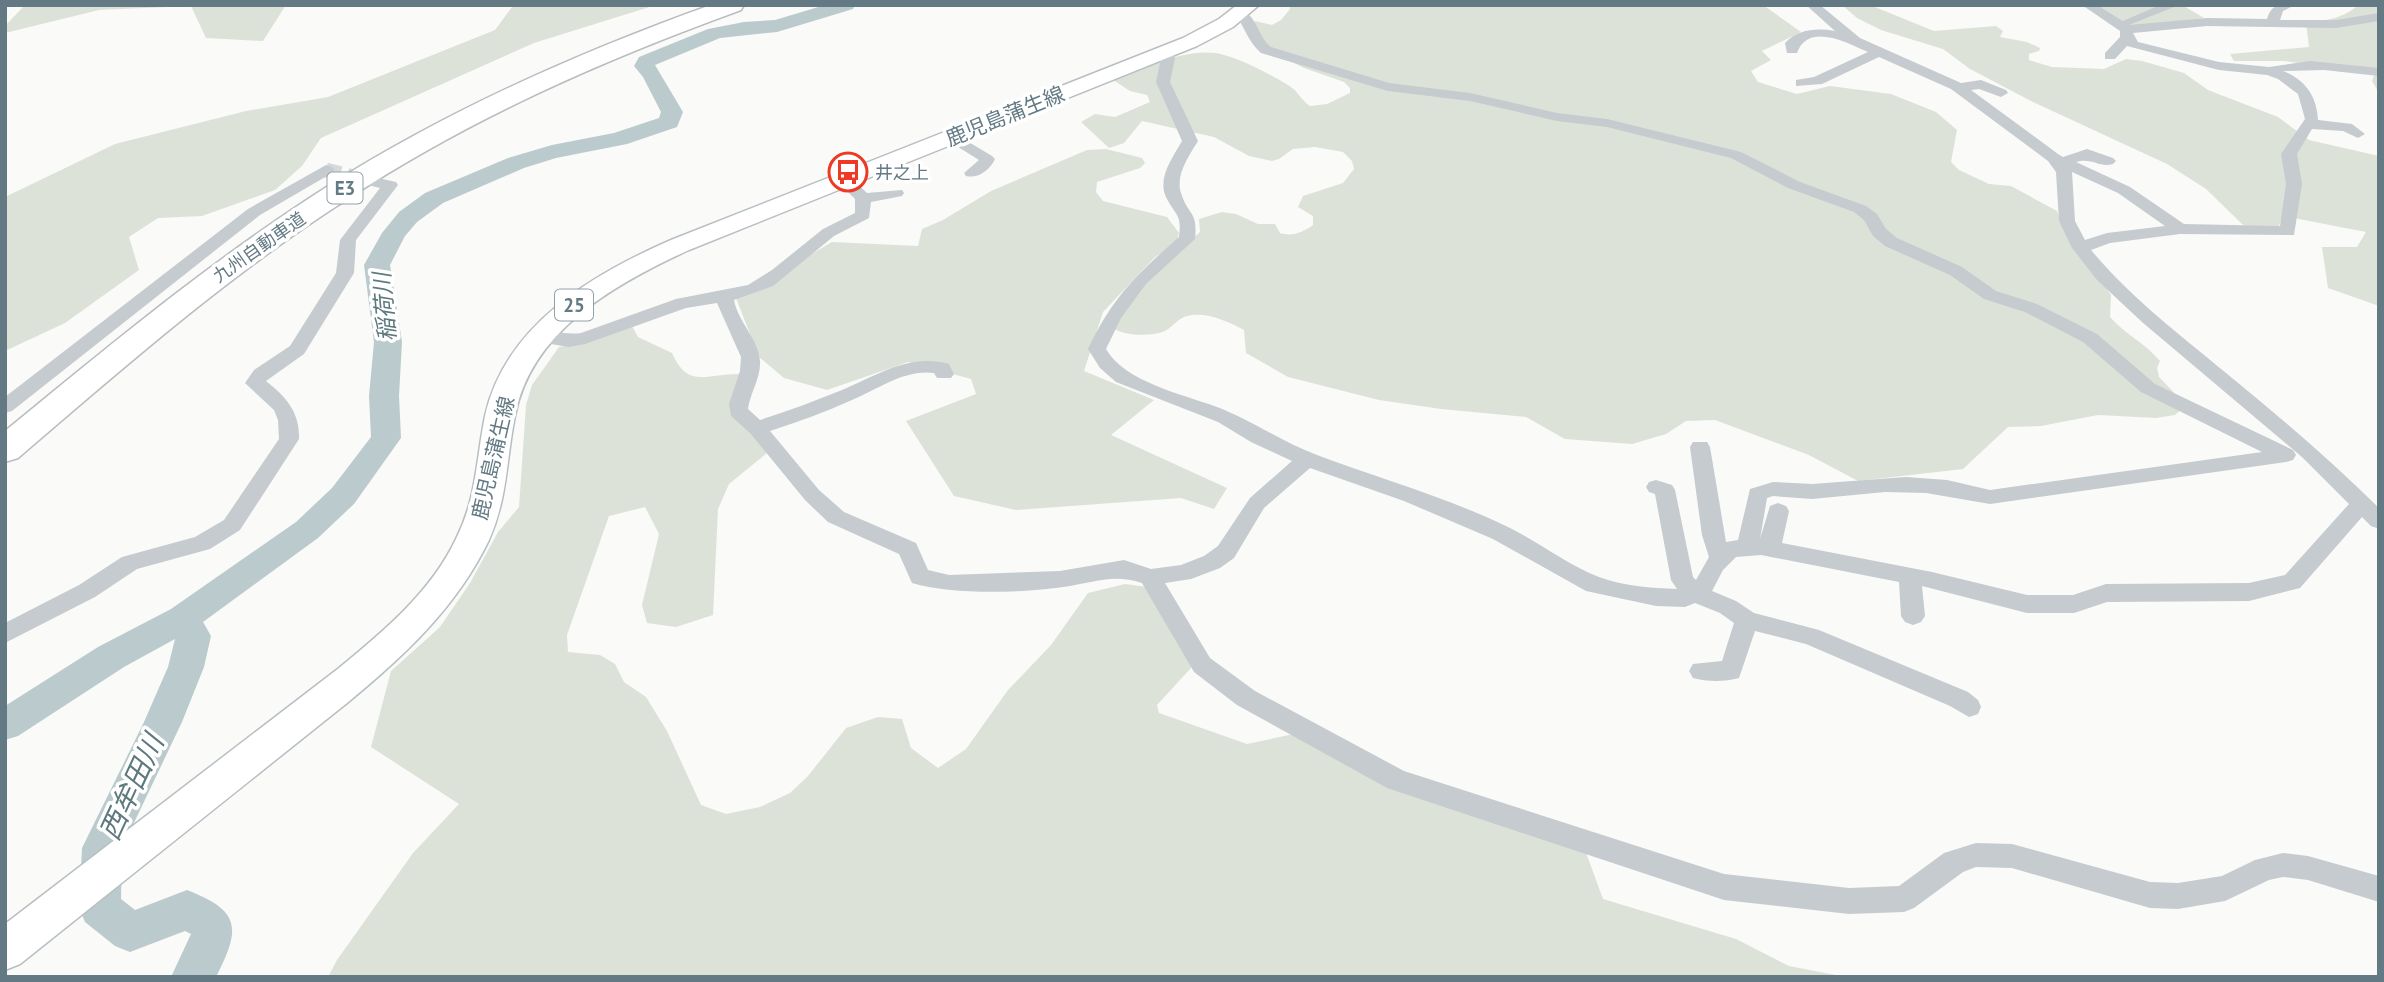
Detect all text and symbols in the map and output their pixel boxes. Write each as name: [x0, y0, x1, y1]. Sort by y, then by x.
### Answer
street label: 鹿児島蒲生線: [942, 80, 1068, 152]
bus stop icon: 井之上: [827, 151, 869, 193]
place label: 井之上: [875, 161, 929, 184]
road number: E3: [328, 172, 362, 204]
street label: 九州自動車道: [208, 207, 310, 287]
water label: 稲荷川: [366, 268, 401, 343]
road number: 25: [555, 290, 593, 320]
street label: 鹿児島蒲生線: [466, 394, 520, 522]
water label: 西牟田川: [91, 726, 173, 846]

